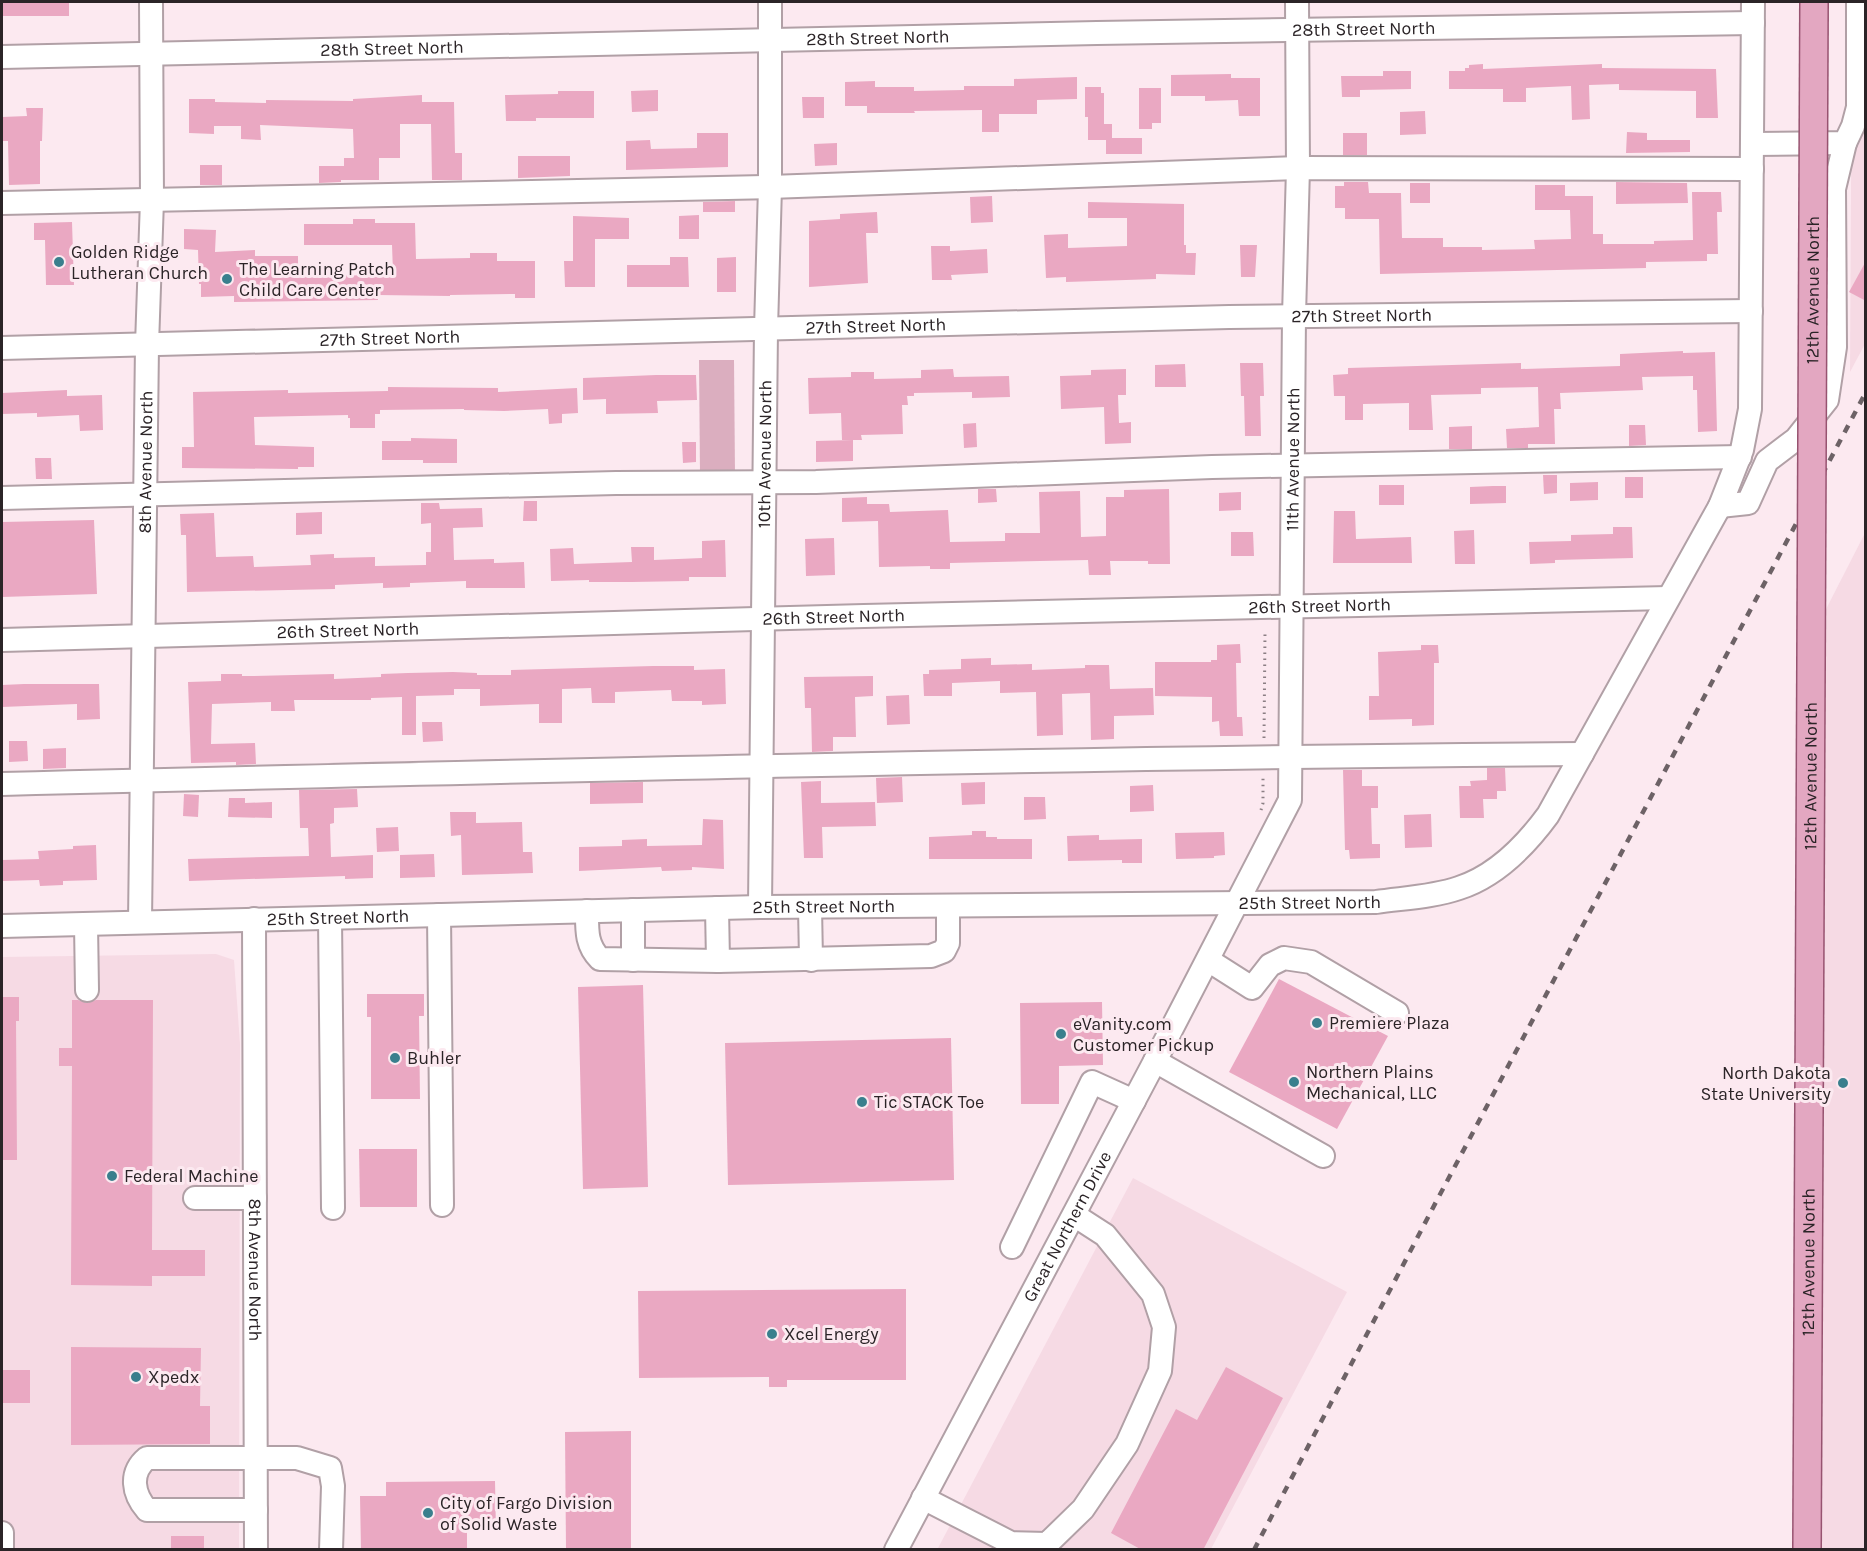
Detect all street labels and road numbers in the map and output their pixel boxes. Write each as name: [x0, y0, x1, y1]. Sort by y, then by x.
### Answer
street label: 28th Street North: [1292, 17, 1436, 41]
street label: 28th Street North: [806, 25, 950, 50]
street label: 28th Street North: [320, 36, 464, 61]
street label: 12th Avenue North: [1801, 216, 1824, 364]
street label: 27th Street North: [1291, 304, 1432, 327]
street label: 27th Street North: [805, 313, 946, 339]
street label: 27th Street North: [319, 325, 461, 351]
street label: 10th Avenue North: [753, 380, 776, 528]
street label: 11th Avenue North: [1281, 387, 1304, 531]
street label: 8th Avenue North: [134, 390, 157, 534]
street label: 26th Street North: [1248, 593, 1391, 618]
street label: 26th Street North: [762, 604, 905, 630]
street label: 26th Street North: [276, 617, 420, 643]
street label: 12th Avenue North: [1799, 702, 1822, 850]
street label: 25th Street North: [1238, 891, 1381, 914]
street label: 25th Street North: [752, 895, 895, 918]
street label: 25th Street North: [266, 905, 409, 930]
street label: Great Northern Drive: [1018, 1147, 1116, 1306]
street label: 12th Avenue North: [1797, 1188, 1820, 1336]
street label: 8th Avenue North: [244, 1199, 266, 1341]

